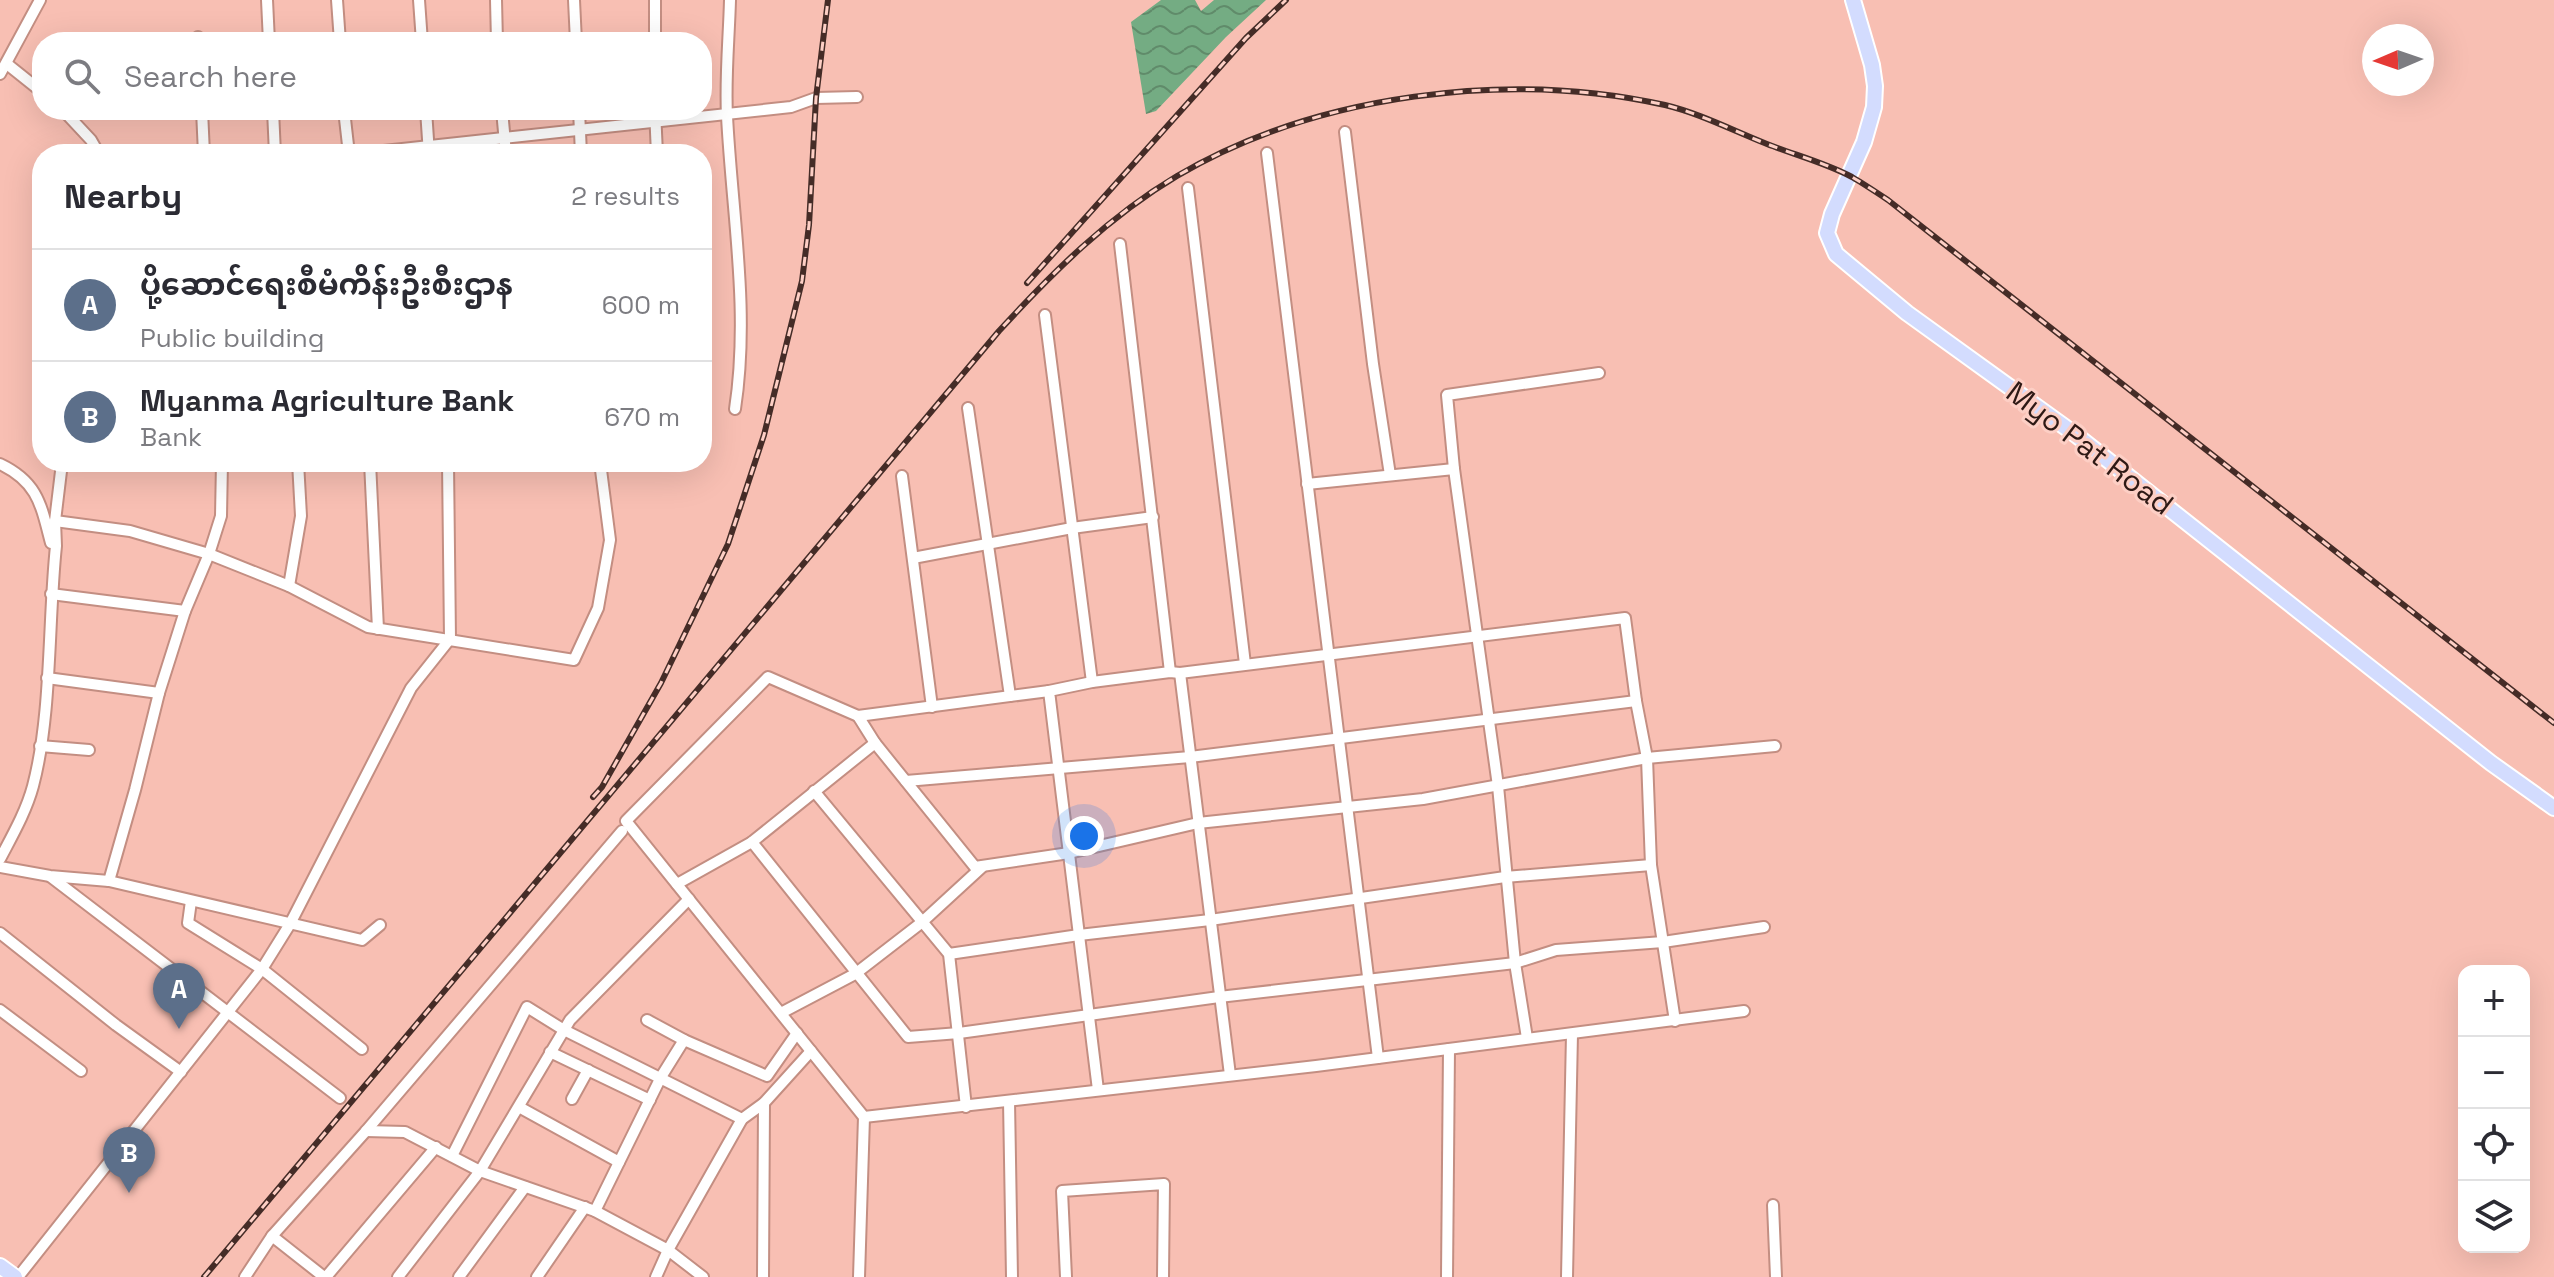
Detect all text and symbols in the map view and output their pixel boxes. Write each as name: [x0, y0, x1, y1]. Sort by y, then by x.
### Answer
north arrow: [2362, 24, 2434, 96]
search box: [32, 32, 712, 120]
icon: search: [60, 54, 104, 98]
text: Search here: [124, 57, 297, 96]
text: Nearby: [64, 175, 182, 218]
text: 2 results: [571, 179, 680, 213]
text: ပို့ဆောင်ရေးစီမံကိန်းဦးစီးဌာန: [140, 265, 513, 304]
text: A: [82, 288, 98, 322]
text: 600 m: [602, 288, 680, 322]
text: Public building: [140, 321, 324, 355]
street label: Myo Pat Road: [1999, 372, 2181, 524]
text: Myanma Agriculture Bank: [140, 381, 514, 420]
text: B: [81, 400, 99, 434]
text: 670 m: [604, 400, 680, 434]
text: Bank: [140, 420, 202, 454]
your location: [1064, 816, 1104, 856]
pin: A: [153, 963, 205, 1029]
map controls: [2458, 965, 2530, 1253]
button: +: [2458, 965, 2530, 1037]
button: −: [2458, 1037, 2530, 1109]
button: locate: [2458, 1109, 2530, 1181]
pin: B: [103, 1127, 155, 1193]
button: layers: [2458, 1181, 2530, 1253]

